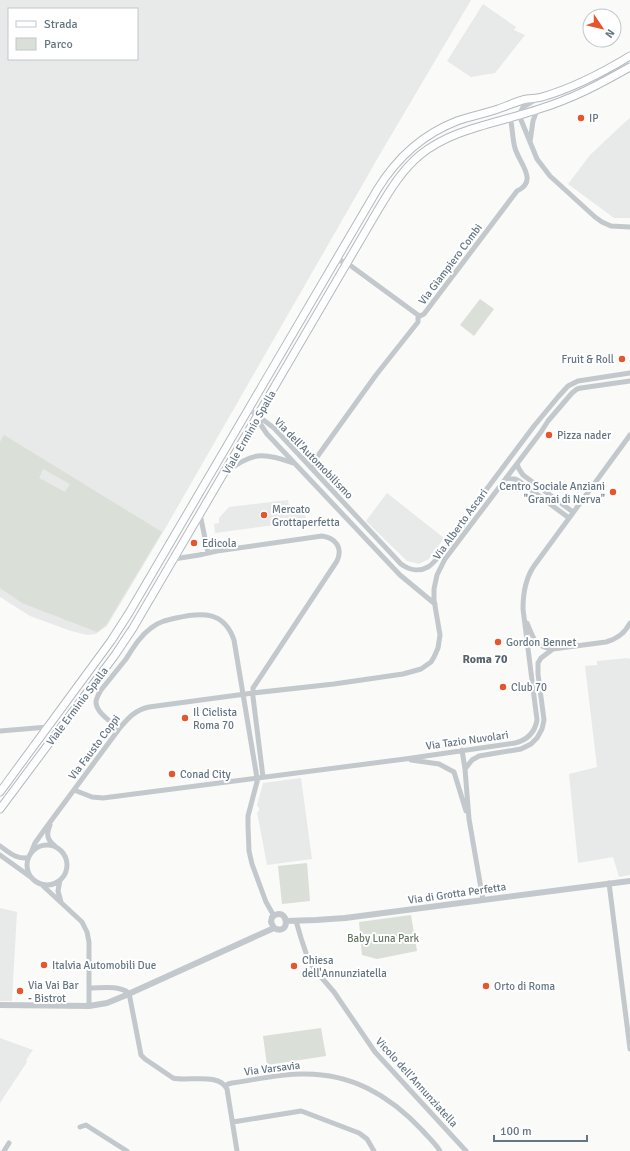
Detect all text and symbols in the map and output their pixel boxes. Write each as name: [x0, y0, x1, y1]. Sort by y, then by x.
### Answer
legend: [8, 8, 138, 60]
north arrow: [582, 8, 622, 48]
text: Strada: [44, 17, 78, 32]
text: N: [602, 27, 617, 40]
text: Parco: [44, 37, 73, 52]
place label: IP: [589, 112, 598, 125]
marker: IP: [576, 113, 586, 123]
street label: Via Giampiero Combi: [416, 221, 485, 307]
place label: Fruit & Roll: [562, 353, 614, 366]
marker: Fruit & Roll: [617, 354, 627, 364]
street label: Viale Erminio Spalla: [220, 388, 279, 476]
street label: Via dell'Automobilismo: [272, 415, 356, 502]
place label: Pizza nader: [557, 429, 611, 442]
marker: Pizza nader: [544, 430, 554, 440]
place label: Centro Sociale Anziani "Granai di Nerva": [499, 480, 605, 506]
street label: Via Alberto Ascari: [430, 486, 490, 562]
marker: Centro Sociale Anziani "Granai di Nerva": [608, 487, 618, 497]
place label: Mercato Grottaperfetta: [272, 503, 340, 529]
marker: Mercato Grottaperfetta: [259, 510, 269, 520]
place label: Edicola: [202, 537, 237, 550]
marker: Edicola: [189, 538, 199, 548]
place label: Gordon Bennet: [506, 636, 576, 649]
marker: Gordon Bennet: [493, 637, 503, 647]
district label: Roma 70: [463, 652, 508, 667]
street label: Viale Erminio Spalla: [44, 664, 111, 748]
place label: Club 70: [511, 681, 547, 694]
marker: Club 70: [498, 682, 508, 692]
place label: Il Ciclista Roma 70: [193, 706, 238, 732]
street label: Via Fausto Coppi: [66, 712, 123, 782]
marker: Il Ciclista Roma 70: [180, 713, 190, 723]
street label: Via Tazio Nuvolari: [425, 728, 509, 753]
place label: Conad City: [180, 768, 232, 781]
marker: Conad City: [167, 769, 177, 779]
street label: Via di Grotta Perfetta: [407, 880, 507, 907]
park label: Baby Luna Park: [347, 932, 420, 945]
place label: Chiesa dell'Annunziatella: [302, 954, 387, 980]
place label: Italvia Automobili Due: [52, 959, 156, 972]
marker: Italvia Automobili Due: [39, 960, 49, 970]
marker: Chiesa dell'Annunziatella: [289, 961, 299, 971]
place label: Via Vai Bar - Bistrot: [28, 979, 78, 1005]
place label: Orto di Roma: [494, 980, 556, 993]
marker: Orto di Roma: [481, 981, 491, 991]
marker: Via Vai Bar - Bistrot: [15, 986, 25, 996]
street label: Vicolo dell'Annunziatella: [373, 1035, 461, 1130]
street label: Via Varsavia: [243, 1059, 301, 1078]
scale bar: [494, 1117, 587, 1143]
text: 100 m: [500, 1124, 532, 1139]

